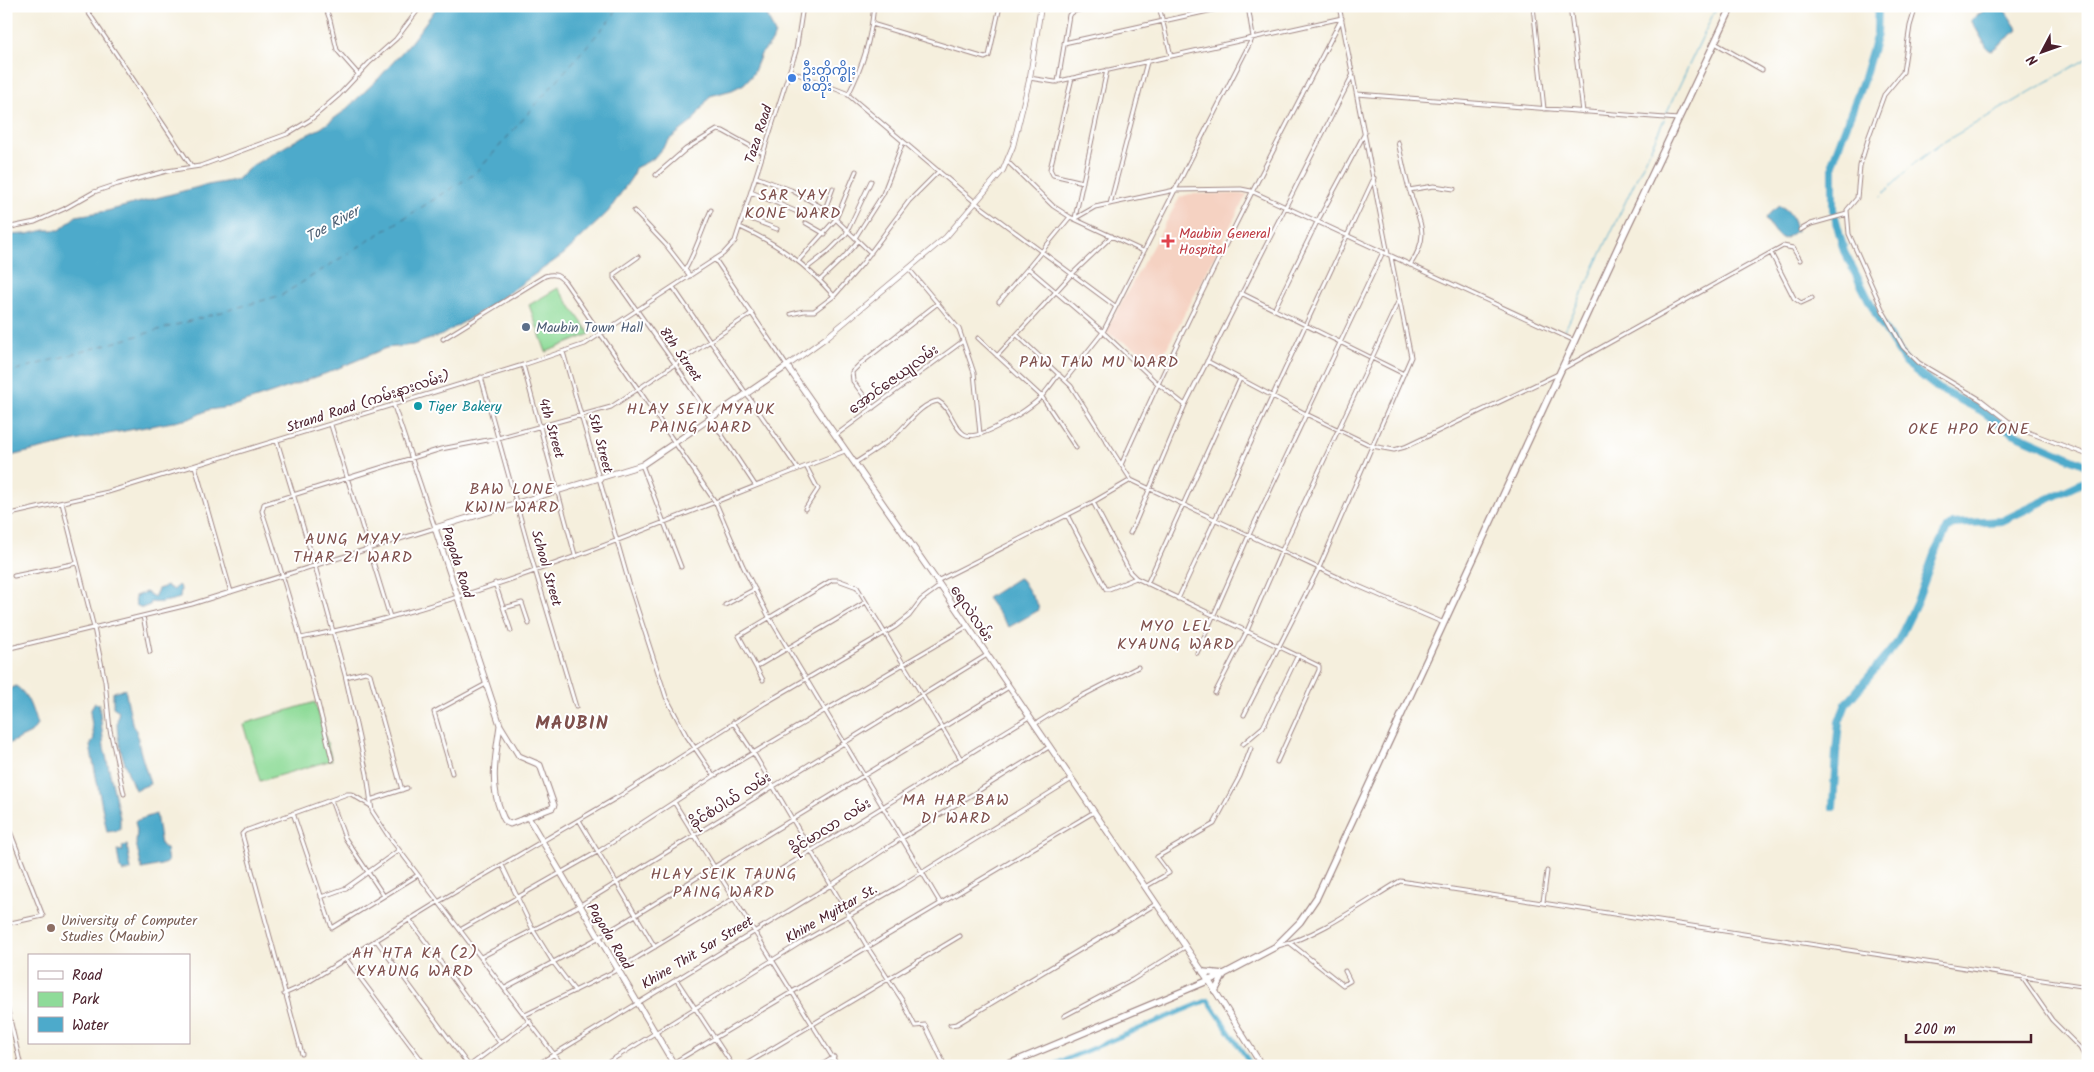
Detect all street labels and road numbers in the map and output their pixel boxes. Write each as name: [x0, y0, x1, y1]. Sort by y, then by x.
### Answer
street label: Taza Road: [739, 101, 779, 166]
street label: 8th Street: [653, 323, 707, 387]
street label: အောင်ဇေယျလမ်း: [844, 340, 943, 420]
street label: Strand Road (ကမ်းနားလမ်း): [284, 365, 453, 439]
street label: 4th Street: [532, 396, 570, 462]
street label: 5th Street: [581, 411, 619, 476]
street label: Pagoda Road: [435, 524, 479, 602]
street label: School Street: [525, 528, 568, 610]
street label: ရေလဲလမ်း: [944, 581, 998, 646]
street label: ခိုင်စံပါယ် လမ်း: [685, 767, 776, 835]
street label: ခိုင်မာလာ လမ်း: [786, 793, 875, 861]
street label: Khine Myittar St.: [781, 879, 882, 949]
street label: Pagoda Road: [581, 899, 638, 975]
street label: Khine Thit Sar Street: [637, 910, 758, 995]

